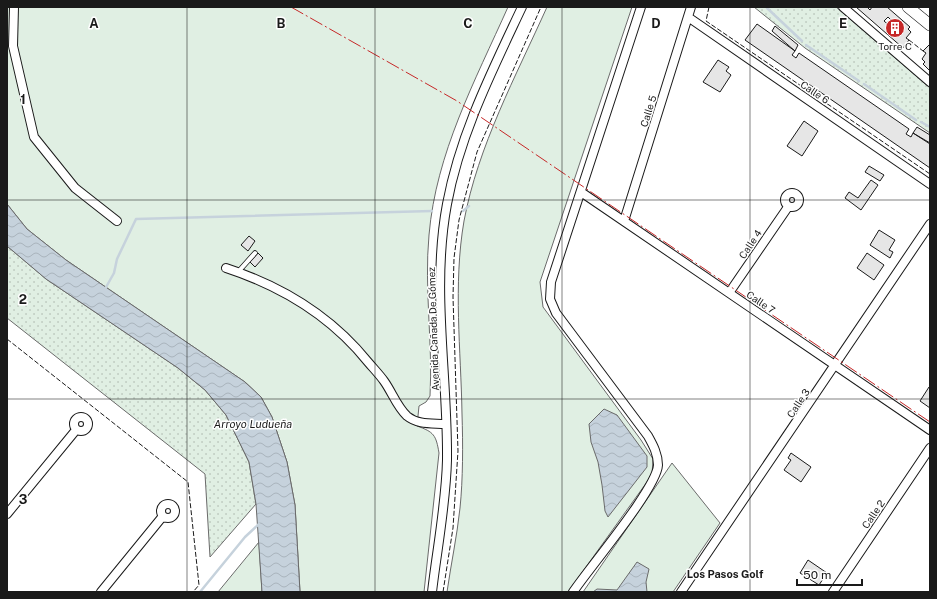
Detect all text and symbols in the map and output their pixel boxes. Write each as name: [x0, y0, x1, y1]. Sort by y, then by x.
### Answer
text: A: [89, 16, 99, 31]
text: B: [277, 16, 286, 31]
text: C: [463, 16, 473, 31]
text: D: [651, 16, 661, 31]
text: E: [839, 16, 847, 31]
building icon: Torre C: [884, 17, 906, 39]
place label: Torre C: [878, 40, 912, 52]
street label: Calle 6: [798, 78, 832, 106]
text: 1: [20, 92, 26, 107]
street label: Calle 5: [638, 94, 658, 128]
street label: Calle 4: [736, 227, 764, 261]
street label: Avenida Cañada De Gómez: [425, 267, 441, 391]
street label: Calle 7: [744, 288, 778, 316]
text: 2: [19, 292, 27, 307]
street label: Calle 3: [784, 386, 812, 420]
water label: Arroyo Ludueña: [214, 418, 292, 430]
text: 3: [19, 492, 28, 507]
street label: Calle 2: [859, 497, 887, 531]
scale bar: [797, 561, 862, 587]
district label: Los Pasos Golf: [687, 568, 764, 580]
text: 50 m: [803, 568, 831, 582]

